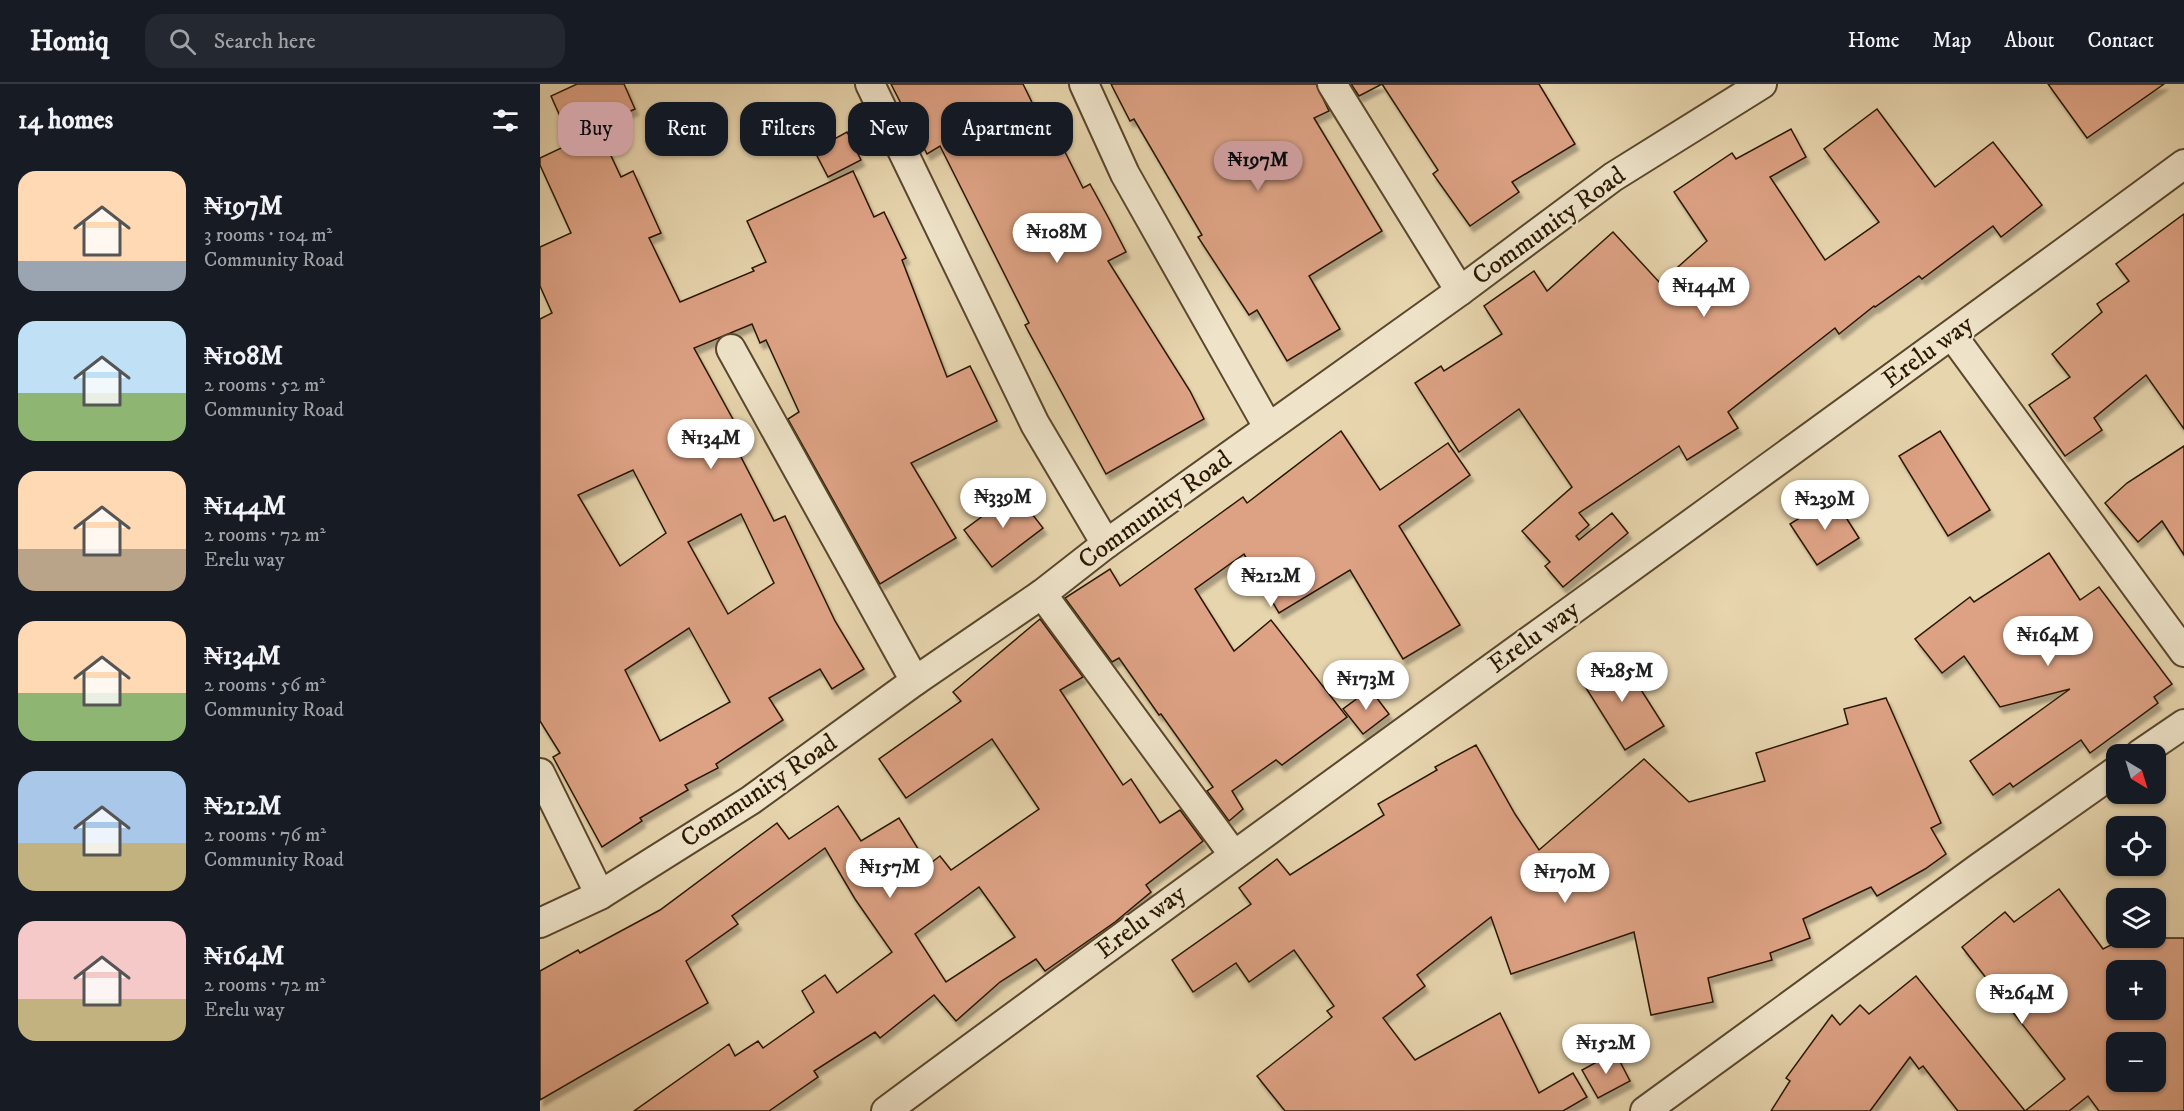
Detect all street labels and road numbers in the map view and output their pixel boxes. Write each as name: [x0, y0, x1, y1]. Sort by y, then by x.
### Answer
street label: Community Road: [1466, 159, 1632, 293]
street label: Erelu way: [1876, 308, 1981, 396]
street label: Community Road: [1072, 443, 1238, 577]
street label: Erelu way: [1482, 593, 1587, 681]
street label: Community Road: [674, 727, 844, 855]
street label: Erelu way: [1089, 877, 1193, 967]

